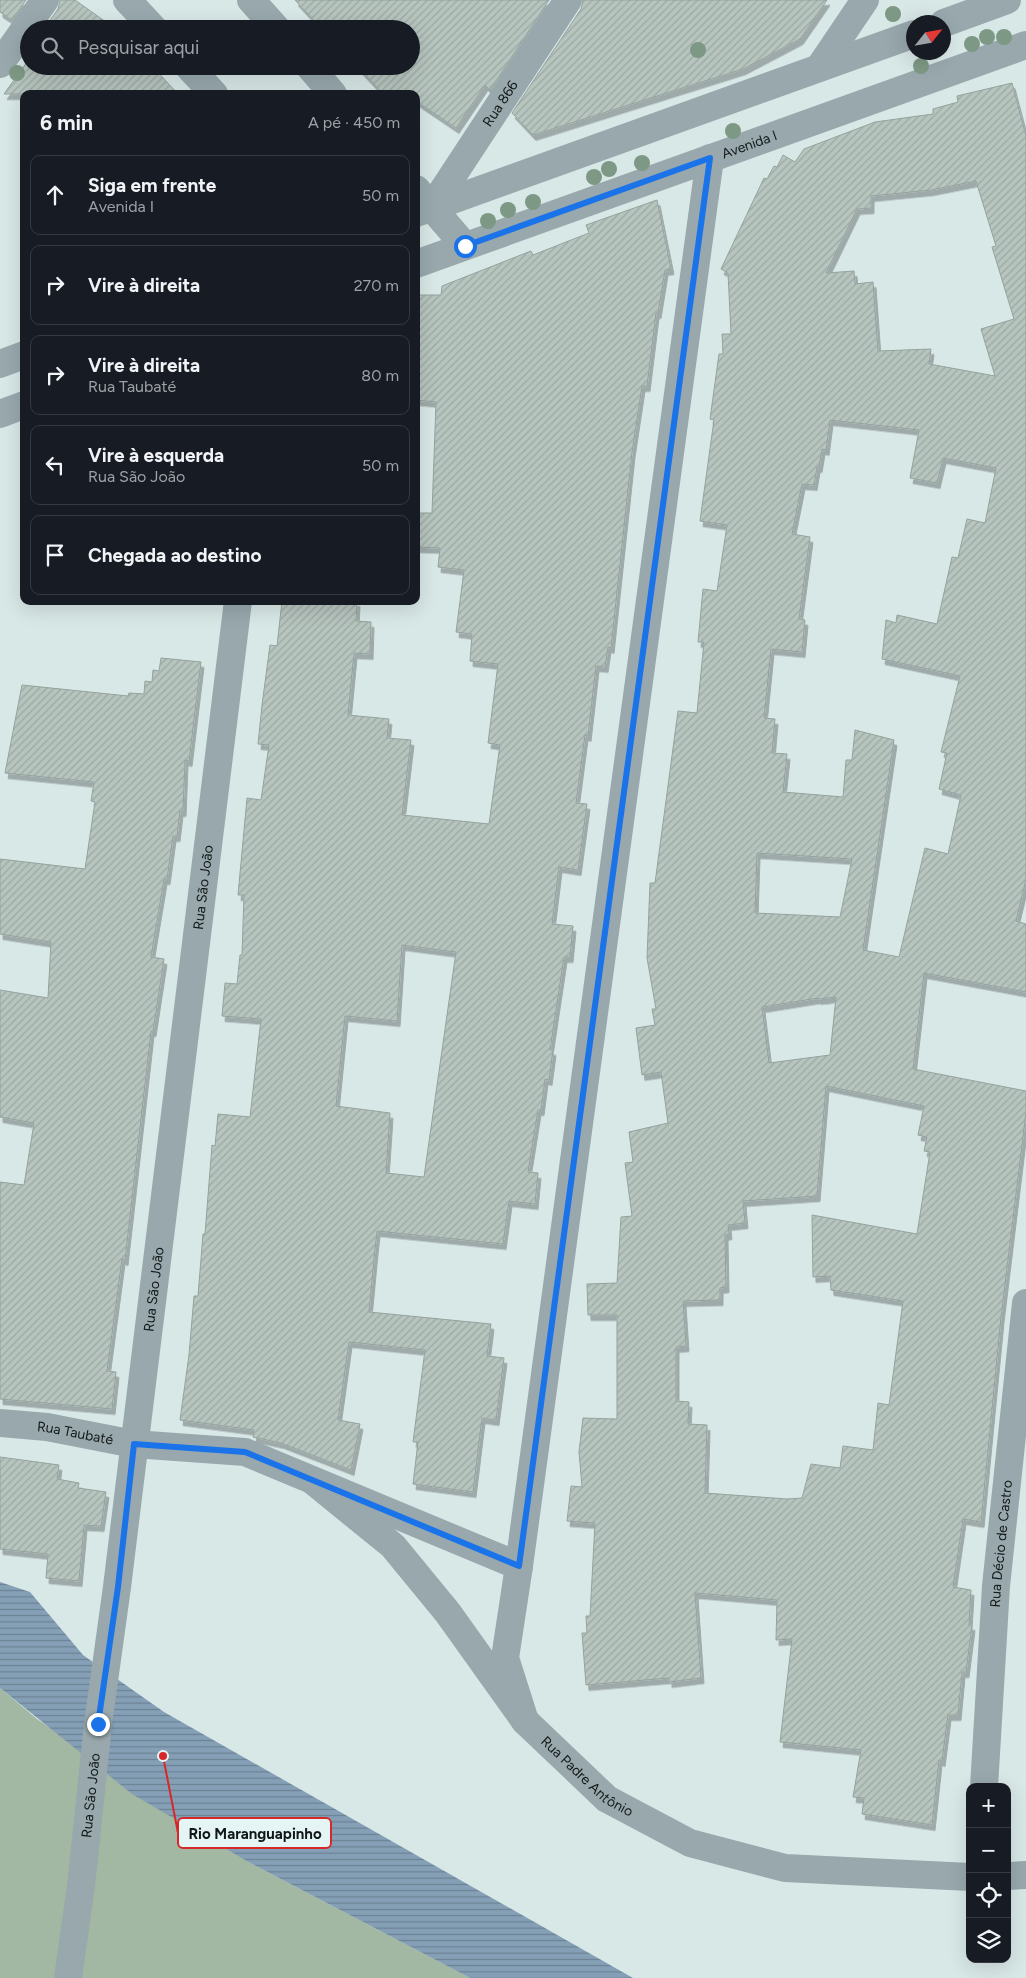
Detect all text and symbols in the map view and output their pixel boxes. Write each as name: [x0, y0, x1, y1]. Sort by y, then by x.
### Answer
north arrow: [906, 15, 951, 60]
search box: [20, 20, 420, 75]
icon: search: [38, 34, 66, 62]
text: Pesquisar aqui: [78, 36, 199, 59]
street label: Rua 866: [479, 77, 521, 130]
text: 6 min: [40, 110, 93, 135]
text: A pé · 450 m: [308, 113, 400, 132]
street label: Avenida I: [719, 127, 779, 162]
text: Siga em frente: [88, 174, 216, 197]
icon: ahead: [41, 181, 69, 209]
text: 50 m: [362, 186, 399, 205]
text: Avenida I: [88, 197, 154, 216]
route start: [454, 235, 477, 258]
icon: right: [41, 271, 69, 299]
text: Vire à direita: [88, 274, 200, 297]
text: 270 m: [354, 276, 399, 295]
text: Vire à direita: [88, 354, 200, 377]
icon: right: [41, 361, 69, 389]
text: 80 m: [361, 366, 399, 385]
text: Rua Taubaté: [88, 377, 176, 396]
text: Vire à esquerda: [88, 444, 224, 467]
icon: left: [41, 451, 69, 479]
text: 50 m: [362, 456, 399, 475]
text: Rua São João: [88, 467, 185, 486]
icon: arrive: [41, 541, 69, 569]
text: Chegada ao destino: [88, 544, 261, 567]
street label: Rua São João: [189, 844, 216, 931]
street label: Rua São João: [140, 1246, 167, 1333]
street label: Rua Taubaté: [36, 1418, 115, 1448]
street label: Rua Décio de Castro: [986, 1479, 1016, 1608]
route end: [87, 1713, 110, 1736]
street label: Rua Padre Antônio: [538, 1732, 636, 1820]
street label: Rua São João: [78, 1752, 103, 1839]
map controls: [966, 1783, 1011, 1963]
button: +: [966, 1783, 1011, 1828]
callout: Rio Maranguapinho: [178, 1818, 331, 1848]
text: Rio Maranguapinho: [188, 1825, 322, 1843]
button: −: [966, 1828, 1011, 1873]
button: locate: [966, 1873, 1011, 1918]
button: layers: [966, 1918, 1011, 1963]

